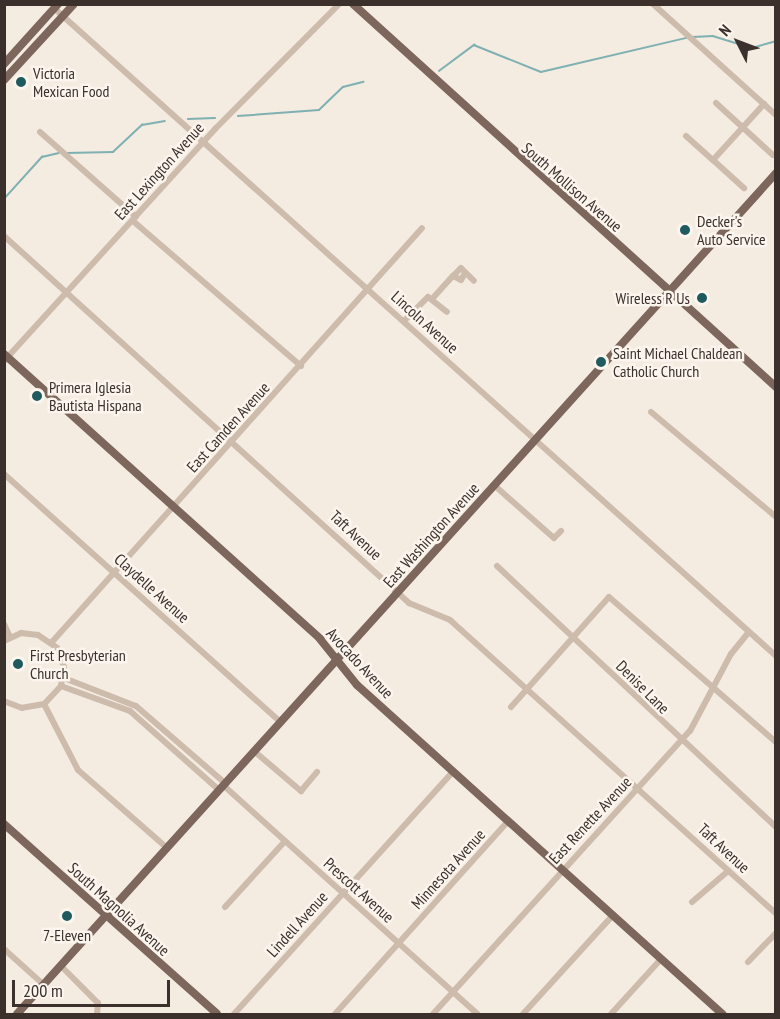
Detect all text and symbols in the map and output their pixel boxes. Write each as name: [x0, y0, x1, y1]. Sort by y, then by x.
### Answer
north arrow: [708, 12, 768, 72]
text: N: [714, 20, 735, 40]
place label: Victoria Mexican Food: [33, 63, 109, 101]
marker: Victoria Mexican Food: [14, 75, 28, 89]
street label: East Lexington Avenue: [110, 118, 208, 224]
street label: South Mollison Avenue: [518, 138, 626, 236]
place label: Decker's Auto Service: [697, 211, 766, 249]
marker: Decker's Auto Service: [678, 223, 692, 237]
street label: Lincoln Avenue: [387, 287, 463, 357]
place label: Wireless R Us: [615, 288, 690, 308]
marker: Wireless R Us: [695, 291, 709, 305]
place label: Saint Michael Chaldean Catholic Church: [613, 343, 743, 381]
marker: Saint Michael Chaldean Catholic Church: [594, 355, 608, 369]
place label: Primera Iglesia Bautista Hispana: [49, 377, 142, 415]
street label: East Camden Avenue: [182, 378, 274, 476]
marker: Primera Iglesia Bautista Hispana: [30, 389, 44, 403]
street label: East Washington Avenue: [379, 478, 483, 592]
street label: Taft Avenue: [326, 506, 386, 564]
street label: Claydelle Avenue: [110, 549, 194, 627]
street label: Avocado Avenue: [322, 624, 398, 702]
place label: First Presbyterian Church: [30, 645, 126, 683]
street label: Denise Lane: [612, 656, 674, 718]
marker: First Presbyterian Church: [11, 657, 25, 671]
street label: East Renette Avenue: [544, 772, 636, 868]
street label: Taft Avenue: [694, 819, 754, 877]
street label: Minnesota Avenue: [407, 825, 489, 913]
street label: Prescott Avenue: [320, 853, 398, 927]
street label: South Magnolia Avenue: [64, 858, 174, 960]
street label: Lindell Avenue: [262, 887, 332, 961]
marker: 7-Eleven: [60, 909, 74, 923]
place label: 7-Eleven: [43, 925, 91, 945]
scale bar: [15, 968, 172, 1006]
text: 200 m: [23, 979, 63, 1002]

